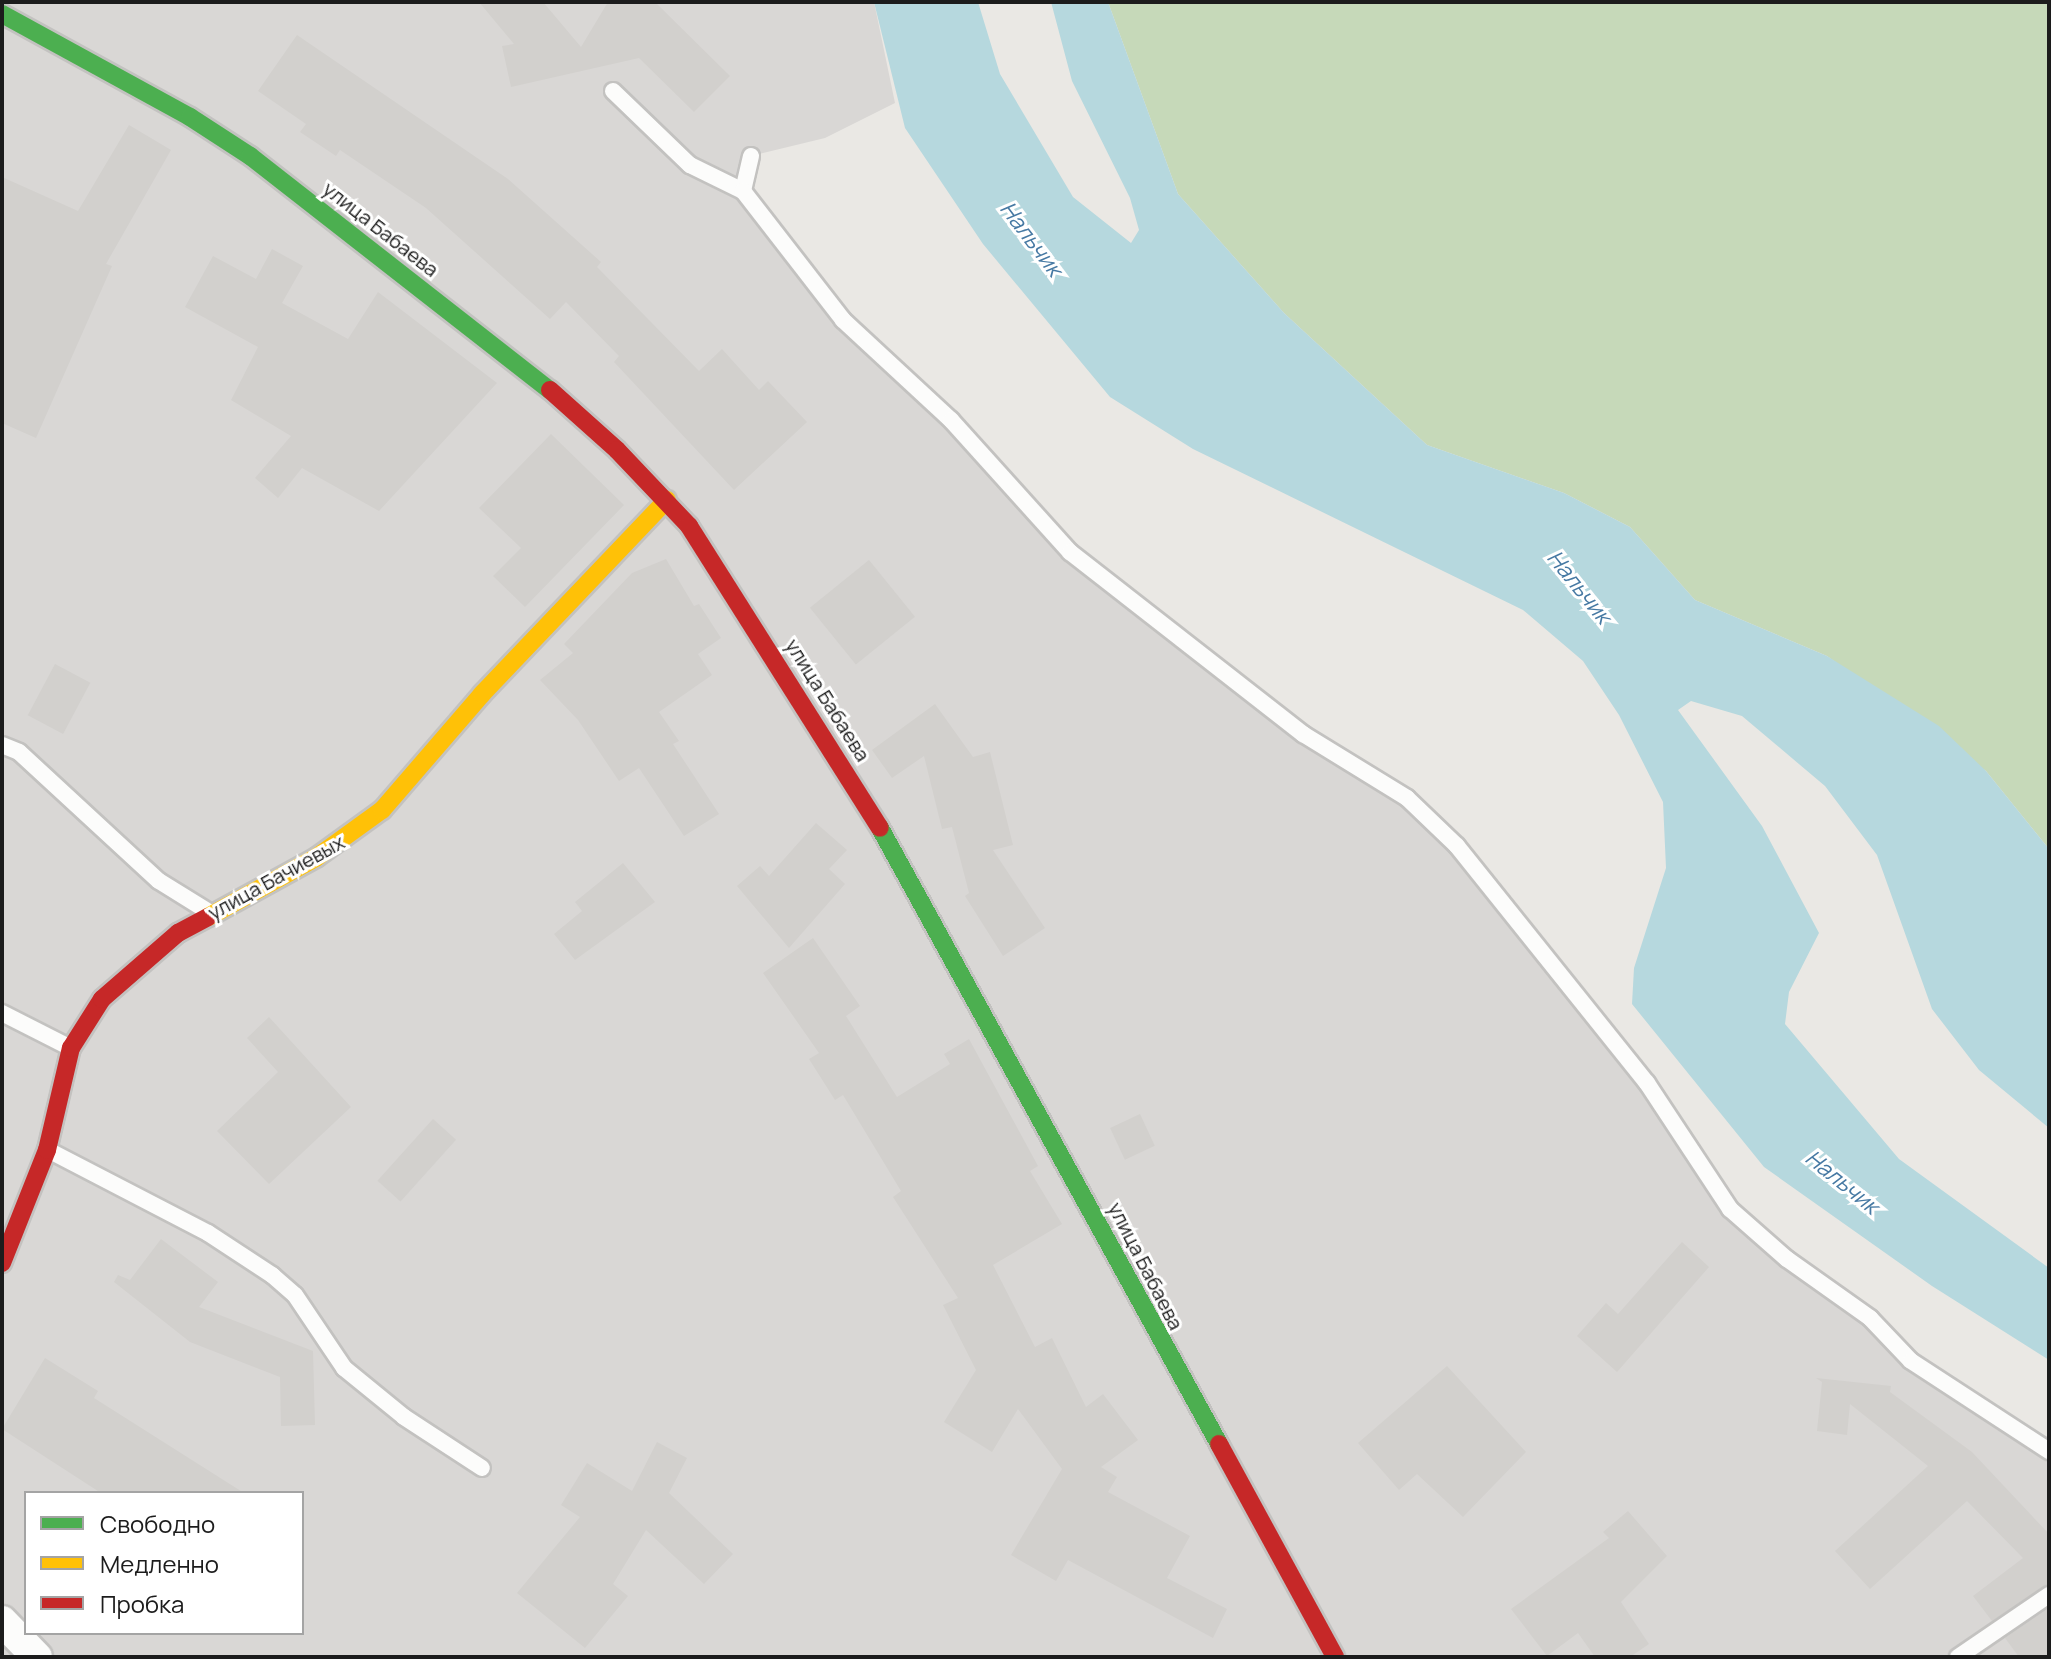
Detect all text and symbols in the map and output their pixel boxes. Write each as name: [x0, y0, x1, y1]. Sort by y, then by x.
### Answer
street label: улица Бабаева: [318, 176, 444, 282]
water label: Нальчик: [994, 196, 1068, 282]
water label: Нальчик: [1541, 545, 1617, 629]
street label: улица Бабаева: [781, 634, 875, 766]
street label: улица Бачиевых: [204, 830, 348, 924]
water label: Нальчик: [1800, 1144, 1884, 1220]
street label: улица Бабаева: [1104, 1198, 1188, 1334]
legend: [24, 1491, 304, 1635]
text: Свободно: [100, 1507, 215, 1540]
text: Медленно: [100, 1547, 219, 1580]
text: Пробка: [100, 1587, 184, 1620]

